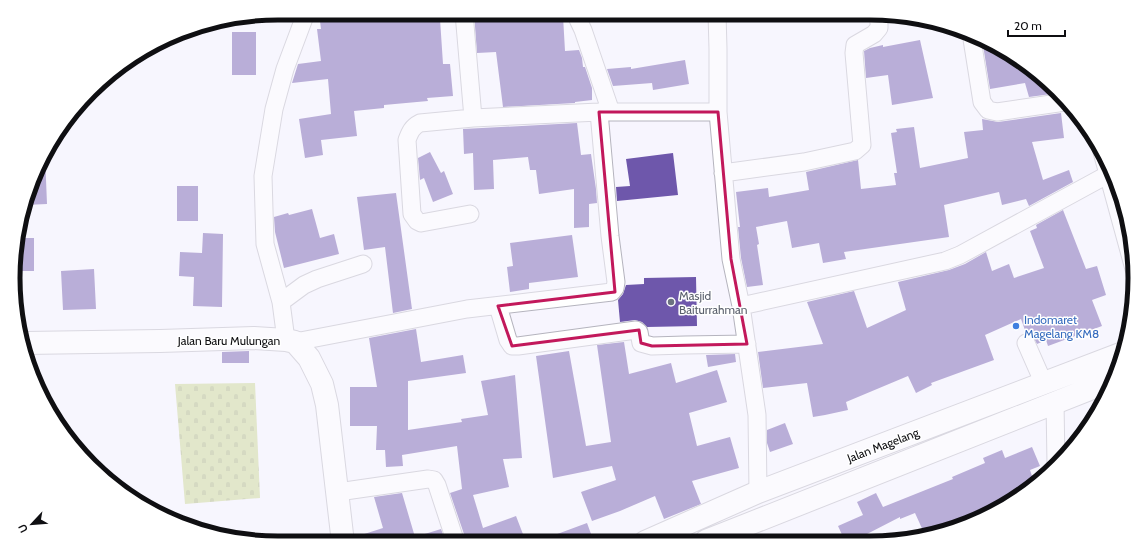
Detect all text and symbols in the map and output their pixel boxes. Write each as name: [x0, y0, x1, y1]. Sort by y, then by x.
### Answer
scale bar: [1008, 12, 1065, 38]
text: 20 m: [1014, 18, 1042, 33]
place label: Masjid Baiturrahman: [679, 288, 748, 317]
marker: Masjid Baiturrahman: [666, 297, 676, 307]
place label: Indomaret Magelang KM8: [1024, 312, 1099, 341]
marker: Indomaret Magelang KM8: [1011, 321, 1021, 331]
street label: Jalan Baru Mulungan: [177, 333, 281, 348]
street label: Jalan Magelang: [844, 424, 922, 466]
north arrow: [12, 504, 52, 544]
text: U: [15, 522, 31, 535]

